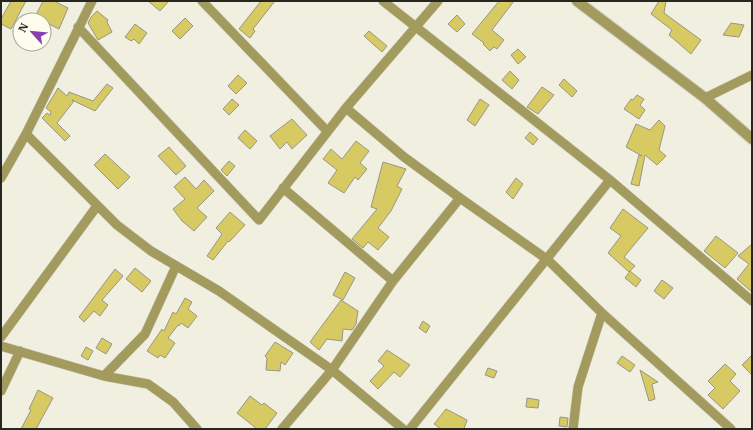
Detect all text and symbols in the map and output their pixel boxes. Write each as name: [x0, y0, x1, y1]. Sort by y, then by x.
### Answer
north arrow: [12, 12, 52, 52]
text: N: [15, 20, 31, 35]

